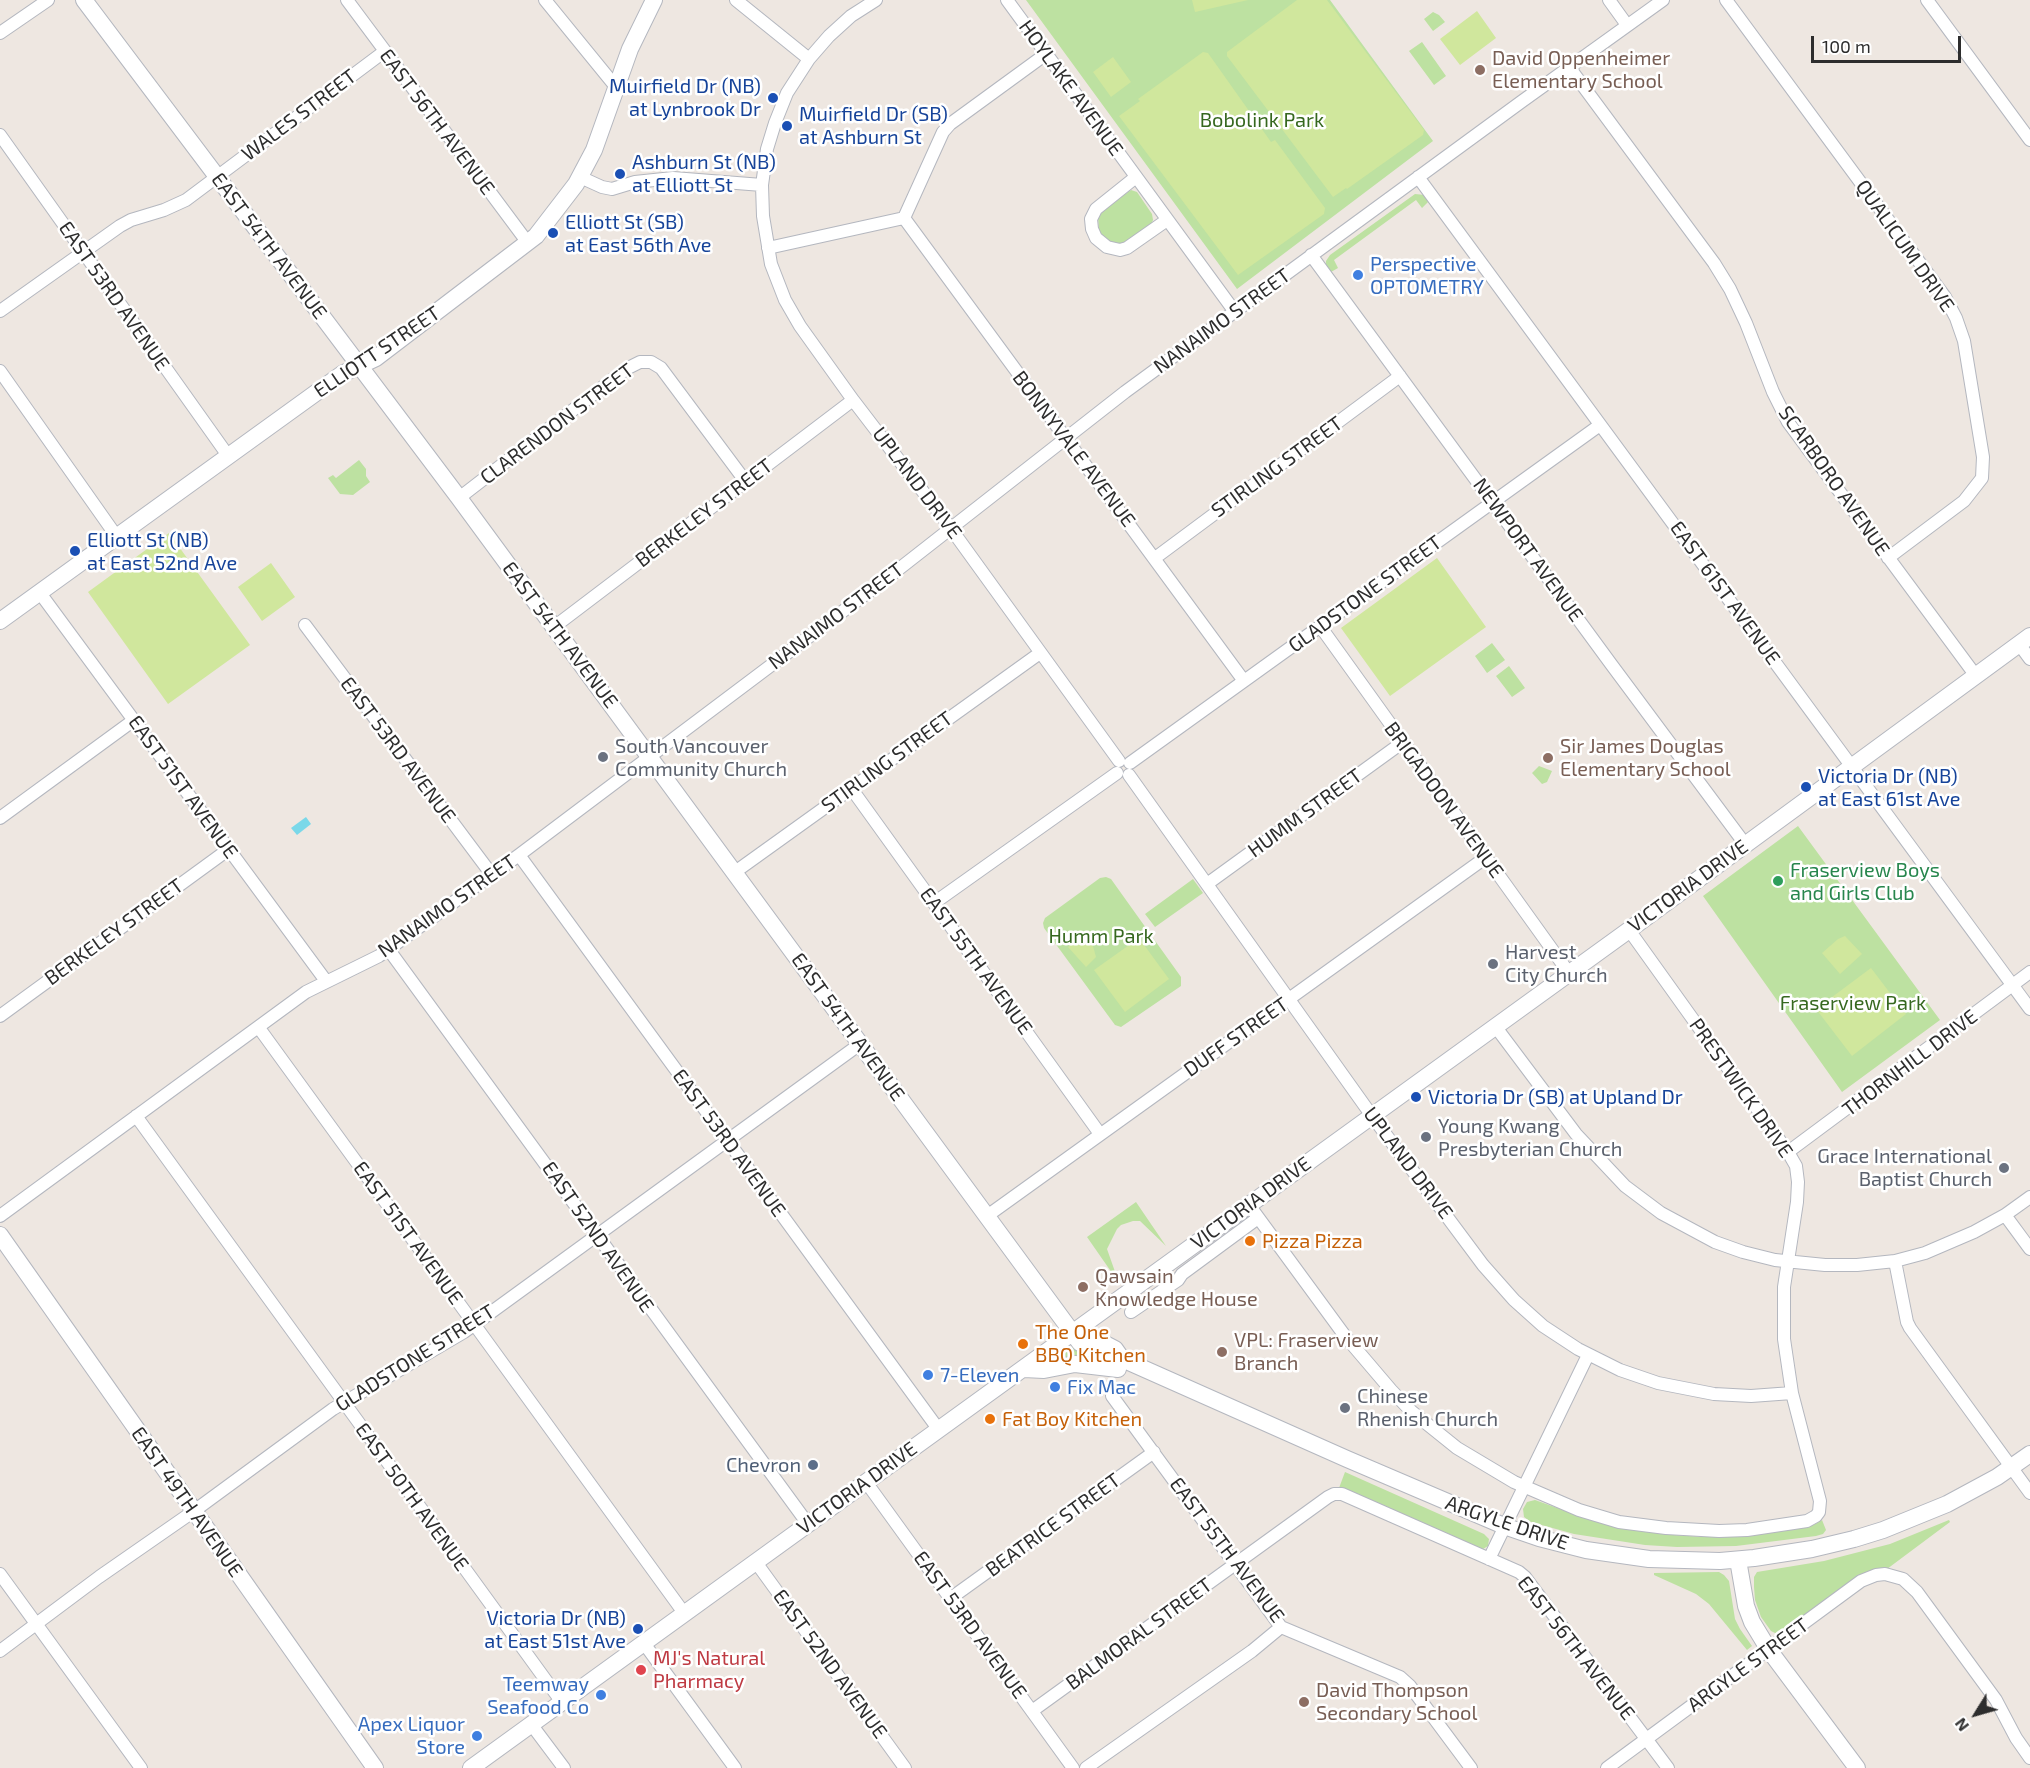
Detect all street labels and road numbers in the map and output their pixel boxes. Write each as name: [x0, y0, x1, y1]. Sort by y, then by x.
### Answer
street label: HOYLAKE AVENUE: [1014, 16, 1128, 160]
street label: EAST 56TH AVENUE: [374, 44, 500, 200]
street label: WALES STREET: [237, 64, 361, 166]
street label: EAST 54TH AVENUE: [206, 168, 332, 324]
street label: QUALICUM DRIVE: [1851, 175, 1959, 317]
street label: EAST 53RD AVENUE: [54, 217, 174, 375]
street label: NANAIMO STREET: [1149, 263, 1295, 379]
street label: ELLIOTT STREET: [309, 301, 445, 403]
street label: CLARENDON STREET: [475, 358, 639, 490]
street label: BONNYVALE AVENUE: [1008, 366, 1140, 532]
street label: SCARBORO AVENUE: [1773, 402, 1895, 560]
street label: STIRLING STREET: [1207, 411, 1347, 523]
street label: UPLAND DRIVE: [867, 422, 967, 544]
street label: BERKELEY STREET: [631, 454, 777, 572]
street label: NEWPORT AVENUE: [1468, 474, 1588, 626]
street label: EAST 61ST AVENUE: [1665, 517, 1785, 669]
street label: GLADSTONE STREET: [1284, 530, 1446, 658]
street label: EAST 54TH AVENUE: [497, 557, 623, 713]
street label: NANAIMO STREET: [764, 557, 908, 675]
street label: EAST 53RD AVENUE: [335, 672, 461, 828]
street label: STIRLING STREET: [817, 706, 957, 818]
street label: EAST 51ST AVENUE: [123, 711, 243, 863]
street label: BRIGADOON AVENUE: [1379, 717, 1509, 883]
street label: HUMM STREET: [1243, 763, 1367, 863]
street label: VICTORIA DRIVE: [1623, 834, 1753, 938]
street label: NANAIMO STREET: [373, 849, 521, 963]
street label: BERKELEY STREET: [40, 874, 188, 990]
street label: EAST 55TH AVENUE: [915, 883, 1037, 1039]
street label: EAST 54TH AVENUE: [786, 948, 910, 1106]
street label: DUFF STREET: [1179, 992, 1293, 1082]
street label: THORNHILL DRIVE: [1838, 1004, 1982, 1122]
street label: PRESTWICK DRIVE: [1684, 1014, 1798, 1162]
street label: EAST 53RD AVENUE: [667, 1064, 791, 1222]
street label: UPLAND DRIVE: [1358, 1102, 1458, 1224]
street label: VICTORIA DRIVE: [1186, 1151, 1316, 1255]
street label: EAST 51ST AVENUE: [348, 1157, 468, 1309]
street label: EAST 52ND AVENUE: [537, 1157, 659, 1317]
street label: GLADSTONE STREET: [331, 1299, 499, 1417]
street label: EAST 50TH AVENUE: [350, 1418, 474, 1576]
street label: EAST 49TH AVENUE: [126, 1422, 248, 1582]
street label: VICTORIA DRIVE: [792, 1436, 922, 1540]
street label: BEATRICE STREET: [981, 1468, 1125, 1582]
street label: EAST 55TH AVENUE: [1165, 1473, 1289, 1627]
street label: ARGYLE DRIVE: [1442, 1491, 1572, 1555]
street label: EAST 53RD AVENUE: [908, 1546, 1032, 1704]
street label: EAST 56TH AVENUE: [1512, 1571, 1640, 1725]
street label: BALMORAL STREET: [1061, 1573, 1217, 1695]
street label: EAST 52ND AVENUE: [768, 1585, 892, 1743]
street label: ARGYLE STREET: [1683, 1613, 1813, 1717]

